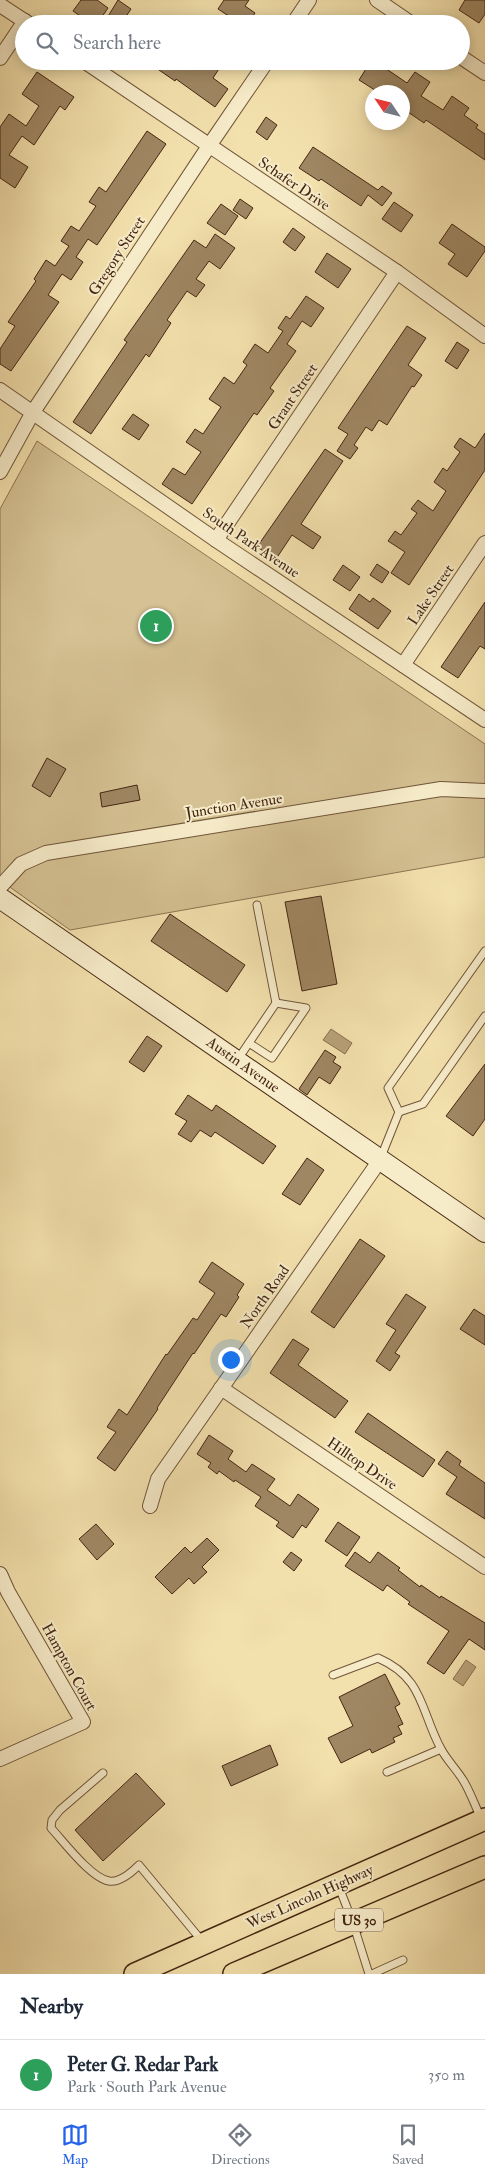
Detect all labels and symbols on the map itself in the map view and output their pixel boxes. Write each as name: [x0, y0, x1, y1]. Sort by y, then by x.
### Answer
north arrow: [365, 85, 410, 130]
street label: Schafer Drive: [254, 153, 334, 215]
street label: Gregory Street: [84, 213, 150, 299]
street label: Grant Street: [264, 360, 322, 434]
street label: South Park Avenue: [199, 504, 303, 582]
street label: Lake Street: [404, 561, 458, 629]
pin: 1: [140, 607, 172, 645]
street label: Junction Avenue: [183, 789, 284, 824]
street label: Austin Avenue: [202, 1032, 283, 1097]
street label: North Road: [236, 1261, 294, 1332]
your location: [218, 1347, 244, 1373]
street label: Hilltop Drive: [323, 1433, 401, 1495]
street label: Hampton Court: [36, 1620, 101, 1715]
street label: West Lincoln Highway: [243, 1860, 377, 1934]
road number: US 30: [335, 1908, 383, 1932]

